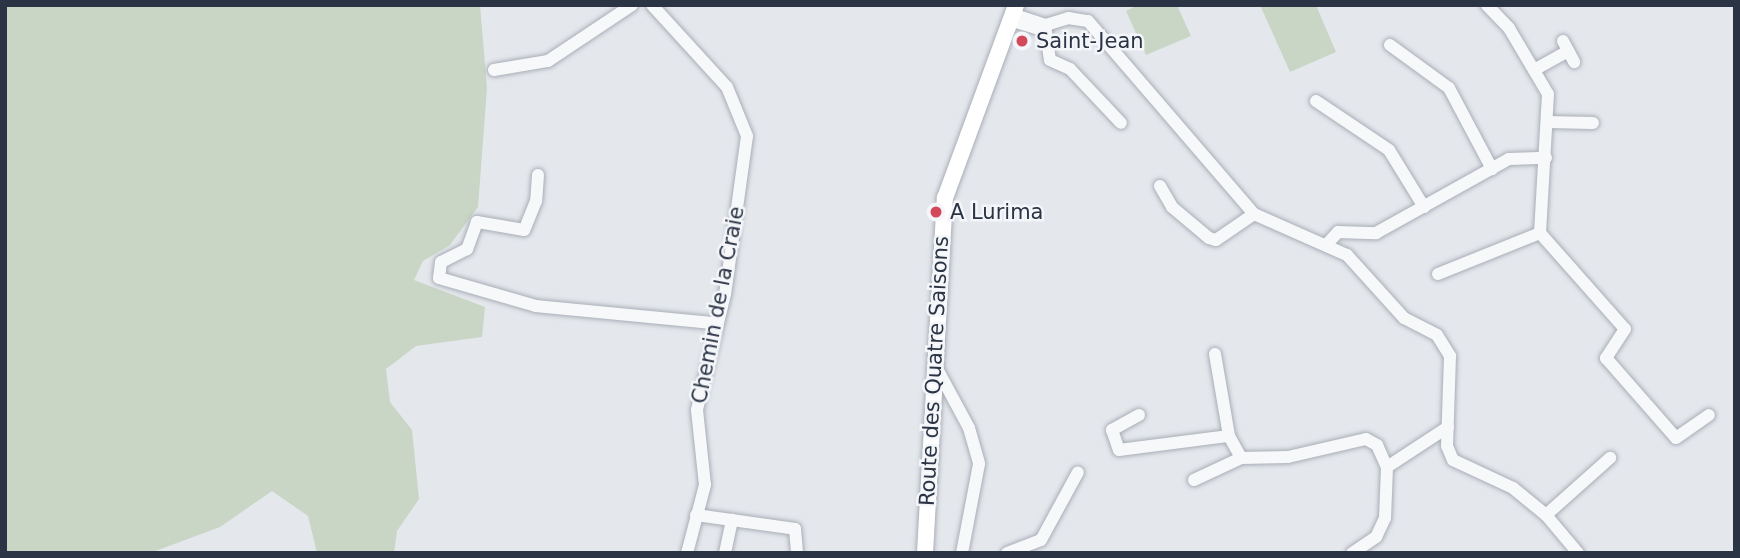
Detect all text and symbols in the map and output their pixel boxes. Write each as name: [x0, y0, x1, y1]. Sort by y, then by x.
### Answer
place label: Saint-Jean: [1036, 28, 1144, 54]
marker: Saint-Jean: [1014, 33, 1030, 49]
place label: A Lurima: [950, 199, 1043, 225]
street label: Chemin de la Craie: [687, 204, 749, 406]
marker: A Lurima: [928, 204, 944, 220]
street label: Route des Quatre Saisons: [914, 235, 954, 507]

